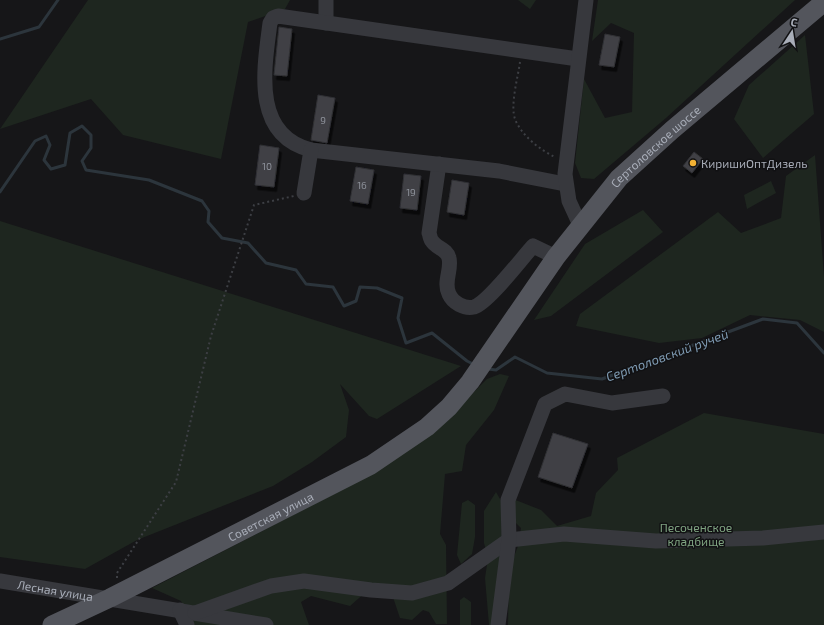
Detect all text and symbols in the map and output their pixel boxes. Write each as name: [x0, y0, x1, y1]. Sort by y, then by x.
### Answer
north arrow: [772, 12, 812, 52]
text: С: [790, 15, 799, 29]
street label: Сертоловское шоссе: [607, 102, 703, 190]
house number: 9: [320, 114, 326, 126]
place label: КиришиОптДизель: [701, 156, 808, 170]
marker: КиришиОптДизель: [688, 158, 698, 168]
house number: 10: [262, 160, 272, 172]
house number: 16: [357, 179, 367, 191]
house number: 19: [406, 186, 416, 198]
water label: Сертоловский ручей: [604, 325, 730, 385]
street label: Советская улица: [225, 489, 315, 544]
park label: Песоченское кладбище: [660, 520, 732, 548]
street label: Лесная улица: [16, 577, 94, 603]

